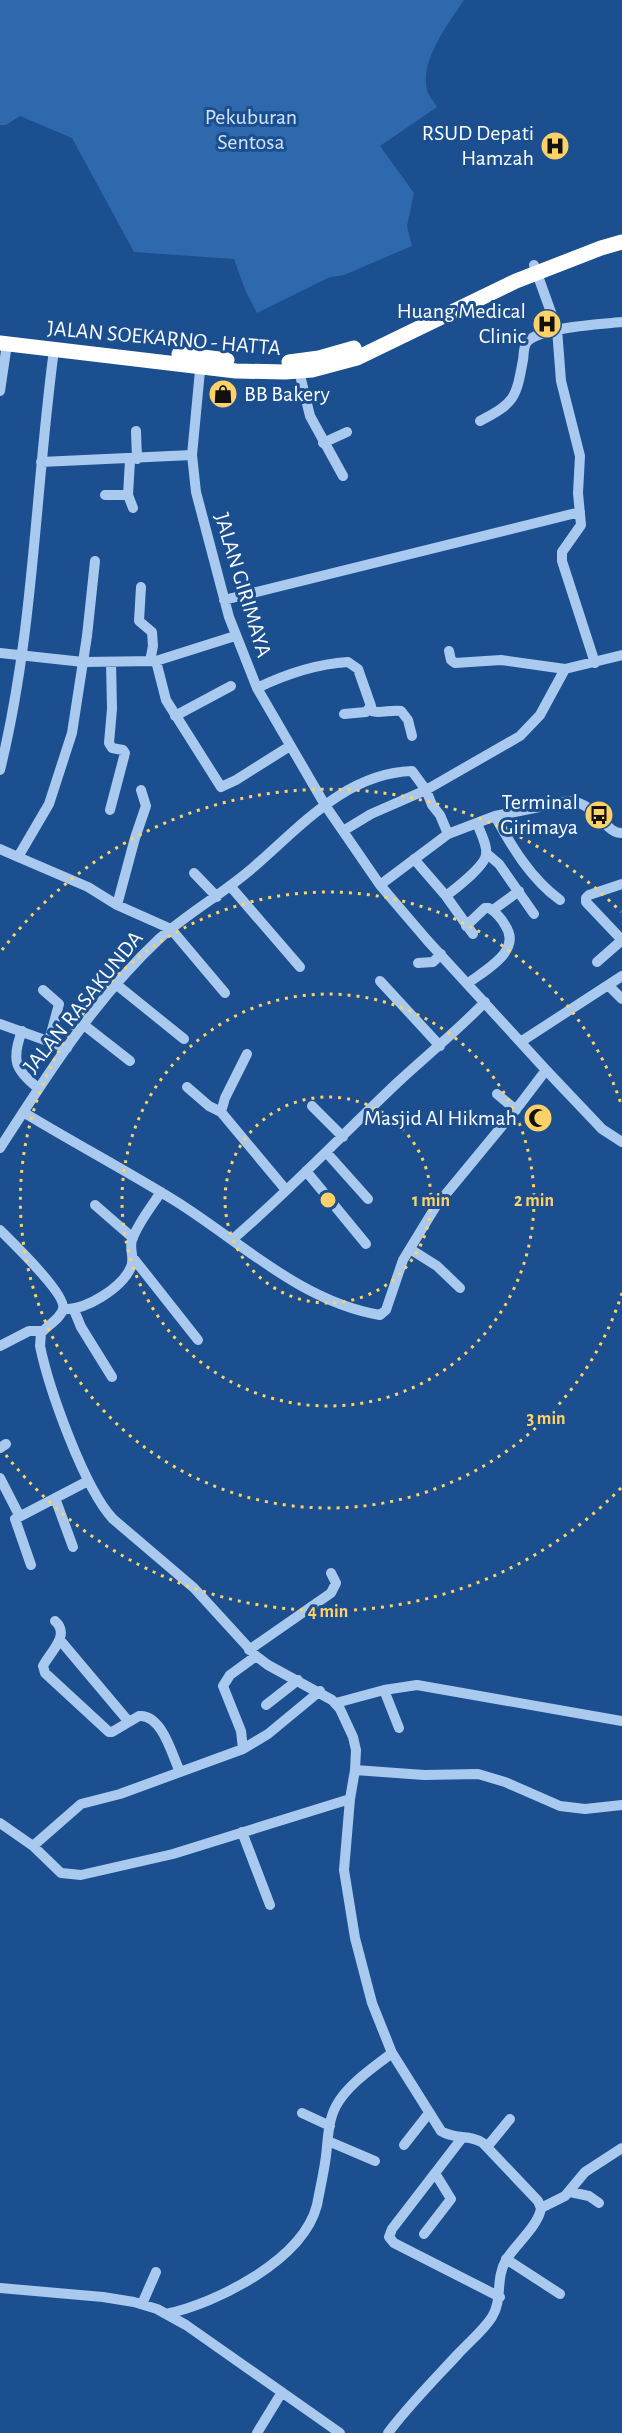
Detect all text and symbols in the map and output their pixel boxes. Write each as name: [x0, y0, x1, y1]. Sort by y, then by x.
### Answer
park label: Pekuburan Sentosa: [205, 106, 297, 153]
place label: RSUD Depati Hamzah: [422, 122, 534, 169]
hospital icon: RSUD Depati Hamzah: [539, 130, 571, 162]
place label: Huang Medical Clinic: [397, 300, 527, 347]
hospital icon: Huang Medical Clinic: [531, 308, 563, 340]
street label: JALAN SOEKARNO - HATTA: [46, 317, 282, 359]
shop icon: BB Bakery: [207, 378, 239, 410]
place label: BB Bakery: [244, 383, 330, 405]
street label: JALAN GIRIMAYA: [211, 510, 275, 660]
place label: Terminal Girimaya: [500, 791, 578, 838]
bus stop icon: Terminal Girimaya: [583, 799, 615, 831]
street label: JALAN RASAKUNDA: [19, 927, 147, 1077]
mosque icon: Masjid Al Hikmah: [522, 1102, 554, 1134]
place label: Masjid Al Hikmah: [364, 1107, 517, 1129]
centre of rings: [318, 1190, 338, 1210]
text: 1 min: [412, 1192, 450, 1210]
text: 2 min: [514, 1192, 554, 1210]
text: 3 min: [526, 1410, 566, 1428]
text: 4 min: [308, 1603, 348, 1621]

